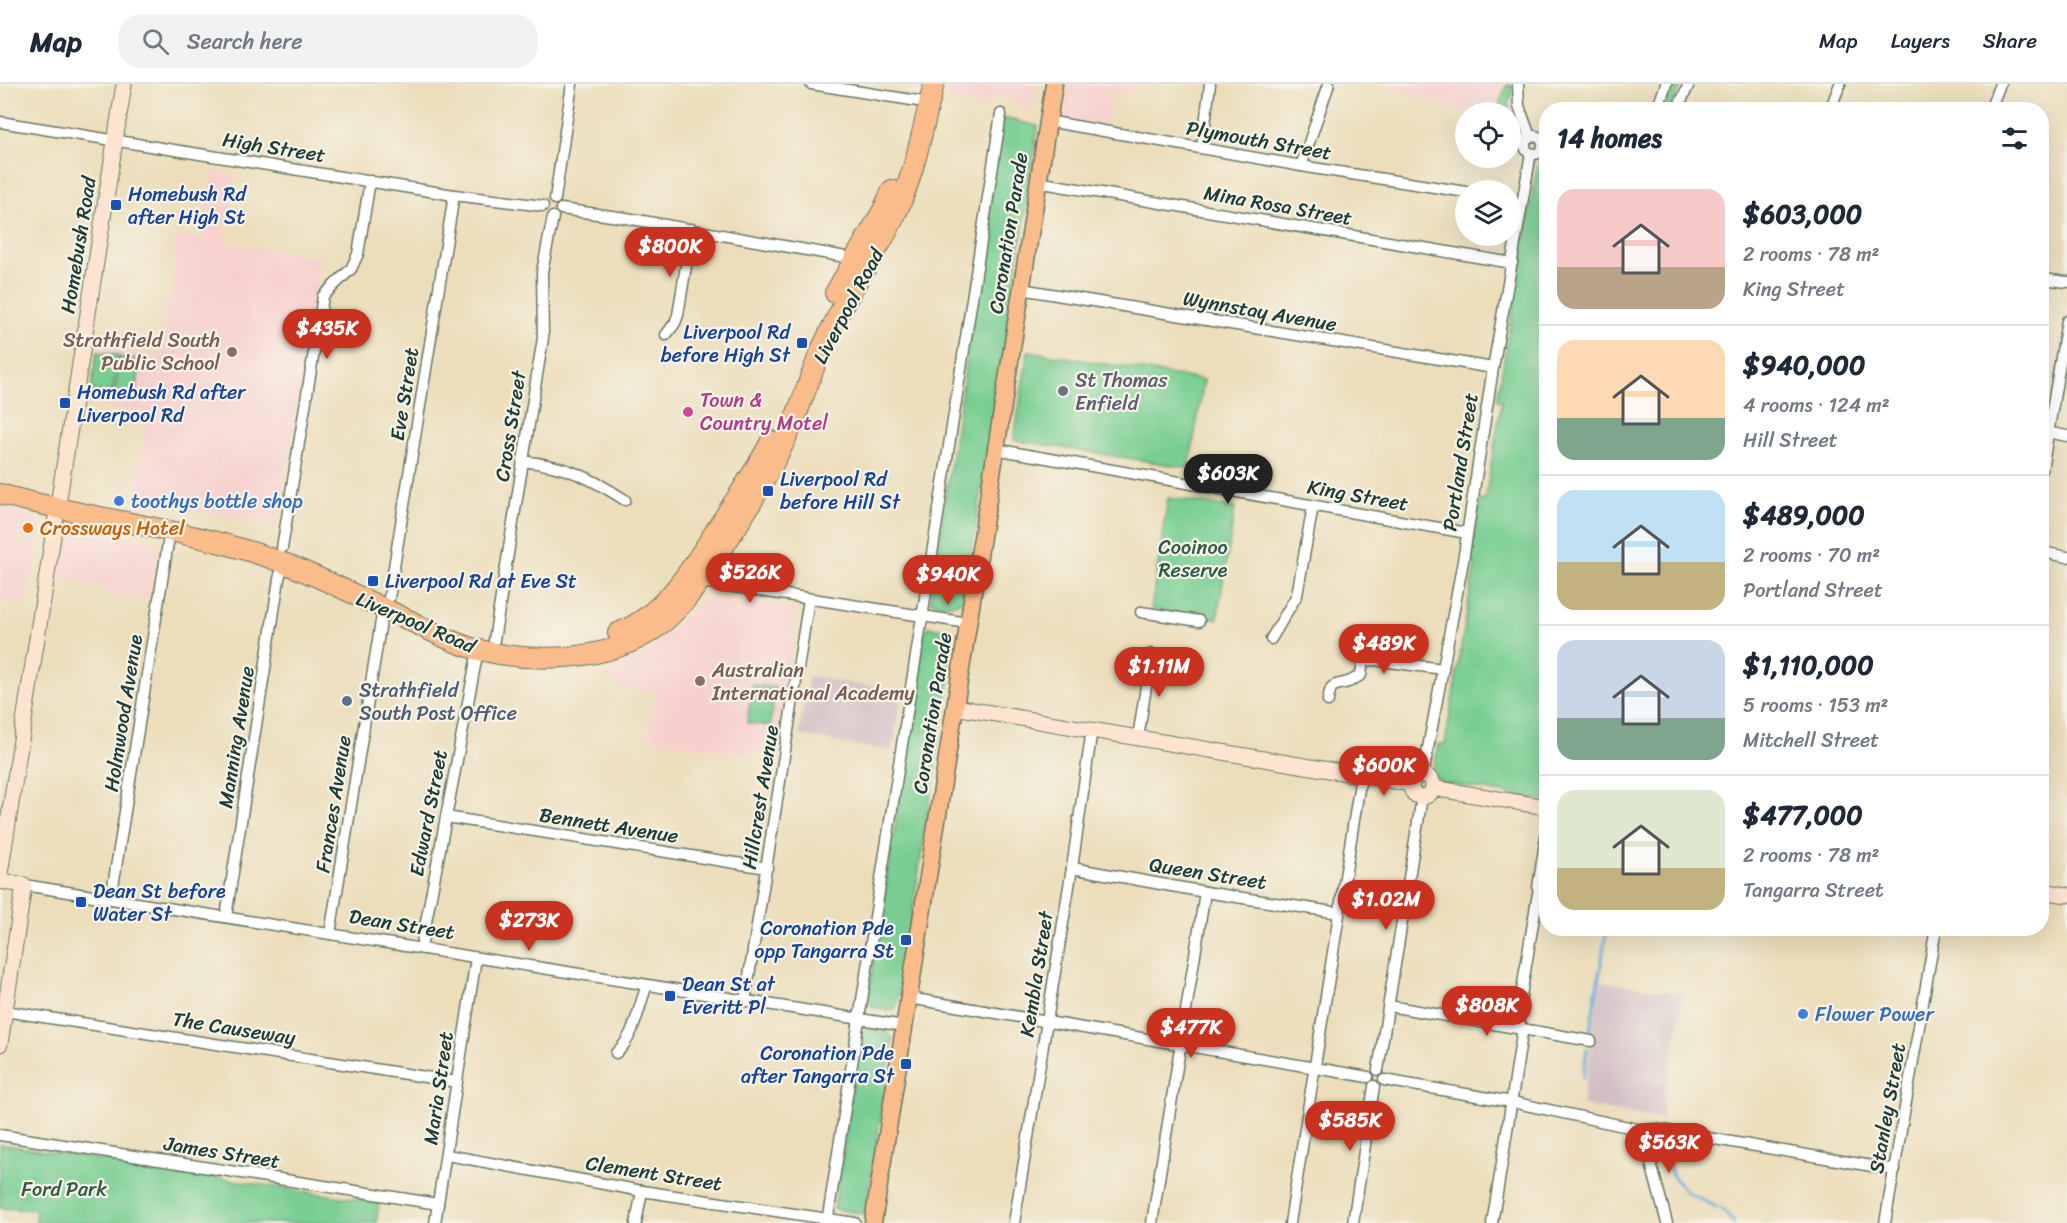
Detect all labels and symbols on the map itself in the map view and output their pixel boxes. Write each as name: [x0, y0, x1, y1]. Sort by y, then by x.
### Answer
street label: Plymouth Street: [1183, 110, 1335, 171]
street label: High Street: [220, 122, 328, 173]
street label: Coronation Parade: [978, 150, 1039, 316]
street label: Homebush Road: [50, 173, 107, 316]
street label: Mina Rosa Street: [1201, 175, 1355, 236]
place label: Homebush Rd after High St: [128, 177, 247, 235]
marker: Homebush Rd after High St: [109, 198, 123, 212]
pin: $800K: [628, 227, 712, 278]
street label: Liverpool Road: [803, 241, 894, 370]
street label: Wynnstay Avenue: [1180, 281, 1339, 342]
pin: $435K: [285, 309, 369, 360]
place label: Liverpool Rd before High St: [661, 315, 791, 373]
place label: Strathfield South Public School: [63, 323, 220, 381]
marker: Liverpool Rd before High St: [795, 336, 809, 350]
marker: Strathfield South Public School: [225, 345, 239, 359]
street label: Eve Street: [380, 345, 429, 443]
place label: St Thomas Enfield: [1075, 363, 1168, 421]
street label: Cross Street: [484, 367, 537, 484]
place label: Homebush Rd after Liverpool Rd: [77, 375, 246, 433]
place label: Town & Country Motel: [700, 383, 828, 441]
marker: St Thomas Enfield: [1056, 384, 1070, 398]
street label: Portland Street: [1432, 390, 1489, 534]
marker: Homebush Rd after Liverpool Rd: [58, 396, 72, 410]
marker: Town & Country Motel: [681, 405, 695, 419]
pin: $603K: [1186, 454, 1270, 505]
place label: Liverpool Rd before Hill St: [780, 462, 901, 520]
street label: King Street: [1305, 469, 1411, 522]
place label: toothys bottle shop: [131, 484, 303, 519]
marker: Liverpool Rd before Hill St: [761, 484, 775, 498]
marker: toothys bottle shop: [112, 494, 126, 508]
place label: Crossways Hotel: [40, 511, 186, 546]
marker: Crossways Hotel: [21, 521, 35, 535]
park label: Cooinoo Reserve: [1158, 530, 1228, 588]
pin: $526K: [708, 553, 792, 604]
pin: $940K: [906, 555, 990, 606]
place label: Liverpool Rd at Eve St: [385, 564, 577, 599]
marker: Liverpool Rd at Eve St: [366, 574, 380, 588]
street label: Liverpool Road: [351, 582, 482, 664]
pin: $489K: [1342, 624, 1426, 675]
street label: Coronation Parade: [902, 630, 963, 796]
street label: Holmwood Avenue: [94, 632, 153, 794]
pin: $1.11M: [1110, 647, 1208, 698]
place label: Australian International Academy: [711, 653, 915, 711]
street label: Manning Avenue: [208, 663, 265, 811]
place label: Strathfield South Post Office: [359, 673, 517, 731]
marker: Australian International Academy: [693, 674, 707, 688]
marker: Strathfield South Post Office: [340, 694, 354, 708]
street label: Hillcrest Avenue: [732, 722, 789, 872]
street label: Frances Avenue: [305, 733, 362, 875]
pin: $600K: [1342, 746, 1426, 797]
street label: Edward Street: [399, 747, 458, 879]
street label: Bennett Avenue: [537, 797, 681, 854]
street label: Queen Street: [1147, 847, 1269, 900]
place label: Dean St before Water St: [93, 874, 226, 932]
pin: $1.02M: [1337, 880, 1435, 931]
marker: Dean St before Water St: [74, 895, 88, 909]
street label: Dean Street: [347, 899, 457, 950]
pin: $273K: [487, 901, 571, 952]
street label: Kembla Street: [1009, 908, 1064, 1039]
place label: Coronation Pde opp Tangarra St: [754, 911, 894, 969]
marker: Coronation Pde opp Tangarra St: [899, 933, 913, 947]
place label: Dean St at Everitt Pl: [682, 967, 776, 1025]
pin: $808K: [1445, 986, 1529, 1037]
marker: Dean St at Everitt Pl: [663, 989, 677, 1003]
place label: Flower Power: [1815, 997, 1935, 1032]
street label: The Causeway: [170, 1002, 299, 1056]
marker: Flower Power: [1796, 1007, 1810, 1021]
pin: $477K: [1149, 1008, 1233, 1059]
street label: Maria Street: [413, 1029, 464, 1147]
place label: Coronation Pde after Tangarra St: [741, 1036, 895, 1094]
street label: Stanley Street: [1859, 1040, 1916, 1176]
marker: Coronation Pde after Tangarra St: [899, 1057, 913, 1071]
pin: $585K: [1308, 1101, 1392, 1152]
pin: $563K: [1627, 1123, 1711, 1174]
street label: James Street: [160, 1126, 283, 1179]
street label: Clement Street: [583, 1145, 725, 1202]
park label: Ford Park: [21, 1172, 107, 1207]

